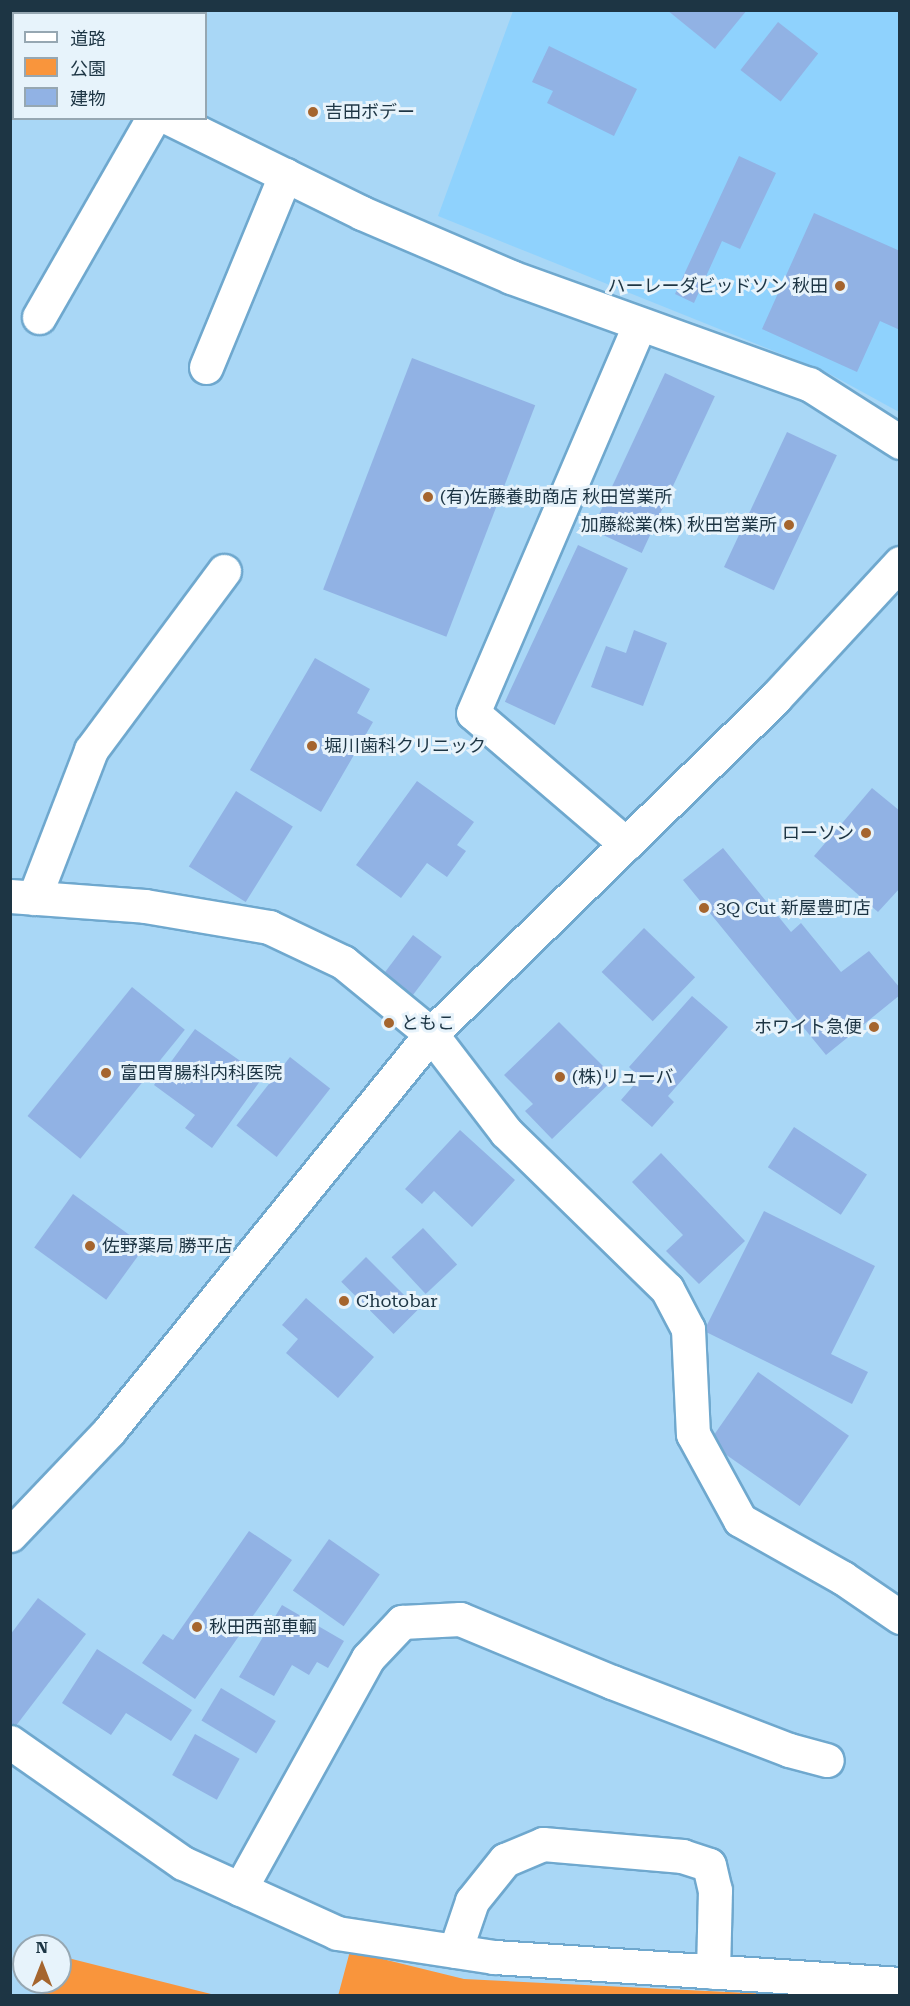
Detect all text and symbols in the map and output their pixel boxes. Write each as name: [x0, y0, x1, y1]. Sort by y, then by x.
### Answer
legend: [12, 12, 207, 120]
text: 道路: [70, 28, 106, 49]
text: 公園: [70, 58, 106, 79]
text: 建物: [70, 88, 106, 109]
place label: 吉田ボデー: [325, 101, 415, 123]
marker: 吉田ボデー: [306, 105, 320, 119]
place label: ハーレーダビッドソン 秋田: [607, 275, 828, 297]
marker: ハーレーダビッドソン 秋田: [833, 279, 847, 293]
place label: (有)佐藤養助商店 秋田営業所: [440, 486, 672, 508]
marker: (有)佐藤養助商店 秋田営業所: [421, 490, 435, 504]
place label: 加藤総業(株) 秋田営業所: [581, 514, 777, 536]
marker: 加藤総業(株) 秋田営業所: [782, 518, 796, 532]
place label: 堀川歯科クリニック: [324, 735, 486, 757]
marker: 堀川歯科クリニック: [305, 739, 319, 753]
place label: ローソン: [782, 822, 854, 844]
marker: ローソン: [859, 826, 873, 840]
place label: 3Q Cut 新屋豊町店: [716, 897, 870, 919]
marker: 3Q Cut 新屋豊町店: [697, 901, 711, 915]
place label: ともこ: [401, 1012, 455, 1034]
marker: ともこ: [382, 1016, 396, 1030]
place label: ホワイト急便: [754, 1016, 862, 1038]
marker: ホワイト急便: [867, 1020, 881, 1034]
place label: 富田胃腸科内科医院: [120, 1062, 282, 1084]
marker: 富田胃腸科内科医院: [97, 1064, 115, 1082]
place label: (株)リューバ: [572, 1066, 674, 1088]
marker: (株)リューバ: [553, 1070, 567, 1084]
place label: 佐野薬局 勝平店: [102, 1235, 233, 1257]
marker: 佐野薬局 勝平店: [83, 1239, 97, 1253]
place label: Chotobar: [356, 1290, 438, 1312]
marker: Chotobar: [337, 1294, 351, 1308]
place label: 秋田西部車輌: [209, 1616, 317, 1638]
marker: 秋田西部車輌: [190, 1620, 204, 1634]
north arrow: [12, 1934, 72, 1994]
text: N: [36, 1938, 48, 1957]

